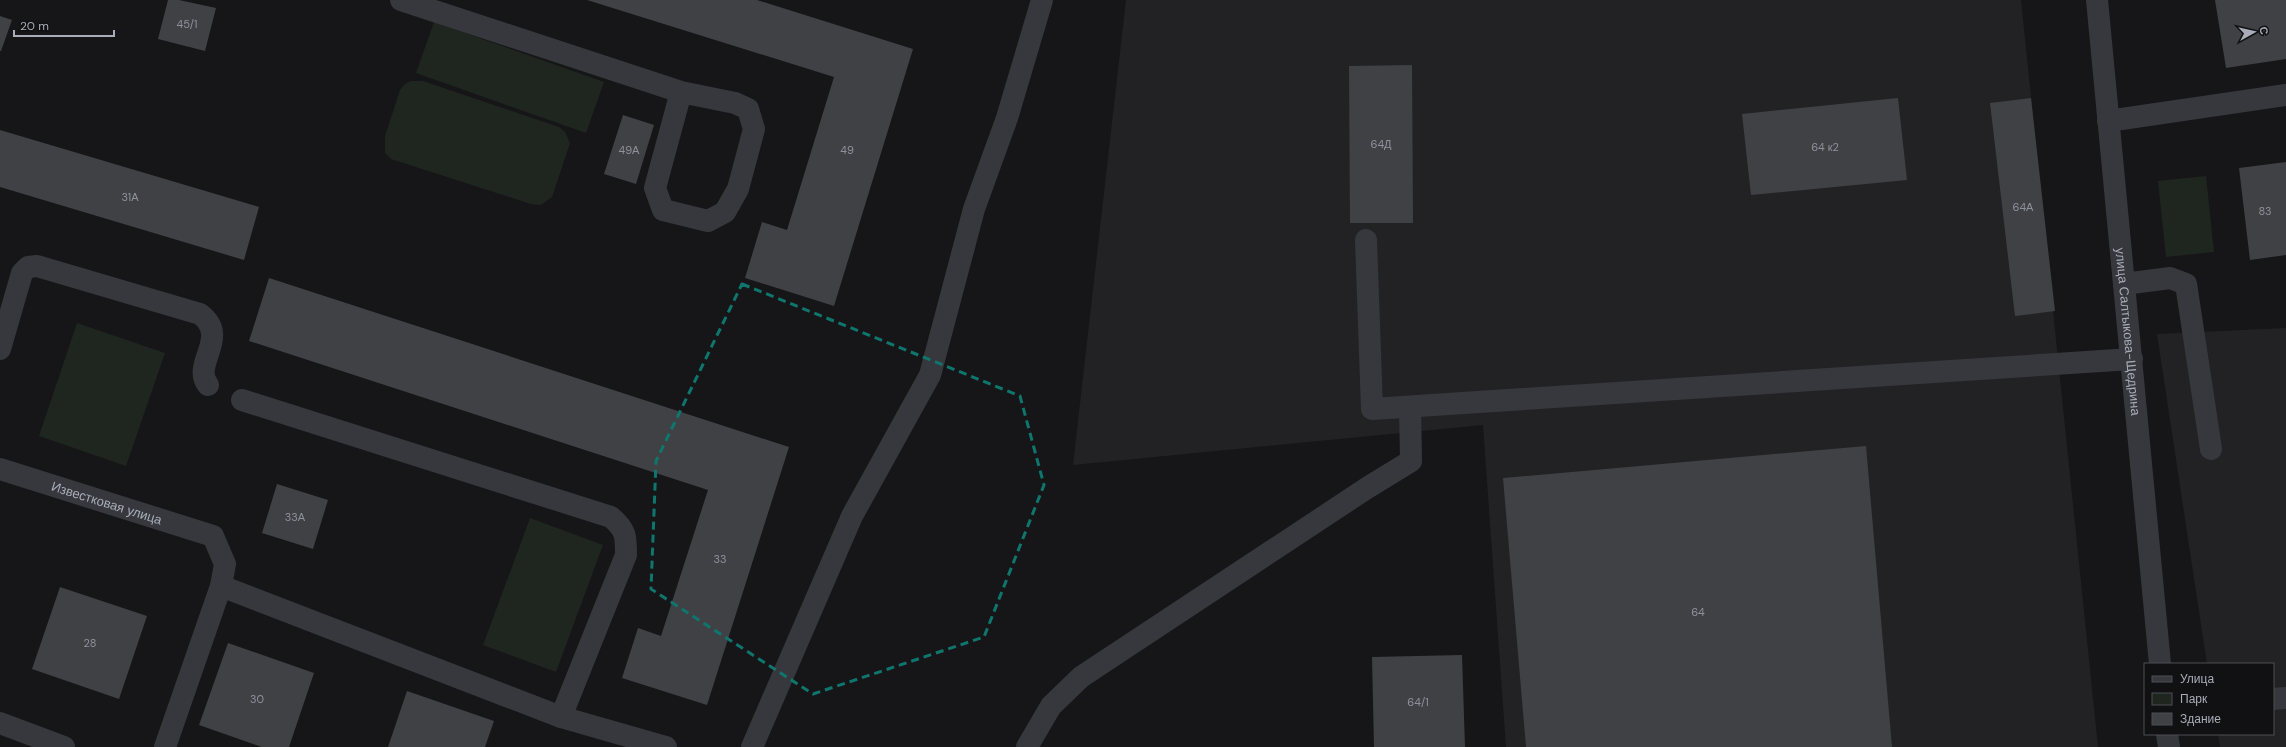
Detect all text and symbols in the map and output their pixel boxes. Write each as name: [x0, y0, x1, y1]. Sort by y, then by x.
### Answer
scale bar: [14, 12, 114, 38]
north arrow: [2234, 12, 2274, 52]
house number: 45/1: [177, 17, 197, 31]
text: 20 m: [20, 18, 49, 34]
text: С: [2256, 26, 2271, 36]
house number: 64Д: [1370, 137, 1392, 151]
house number: 64 к2: [1811, 140, 1839, 154]
house number: 49А: [619, 143, 640, 157]
house number: 49: [840, 143, 854, 157]
house number: 31А: [121, 190, 139, 204]
house number: 64А: [2013, 200, 2034, 214]
house number: 83: [2258, 204, 2272, 218]
street label: улица Салтыкова-Щедрина: [2112, 247, 2144, 417]
street label: Известковая улица: [49, 478, 165, 529]
house number: 33А: [285, 510, 306, 524]
house number: 33: [713, 552, 727, 566]
house number: 64: [1691, 605, 1705, 619]
house number: 28: [84, 636, 96, 650]
legend: [2144, 663, 2274, 735]
text: Улица: [2180, 671, 2214, 687]
text: Парк: [2180, 691, 2208, 707]
house number: 30: [250, 692, 264, 706]
house number: 64/1: [1407, 695, 1429, 709]
text: Здание: [2180, 711, 2221, 727]

